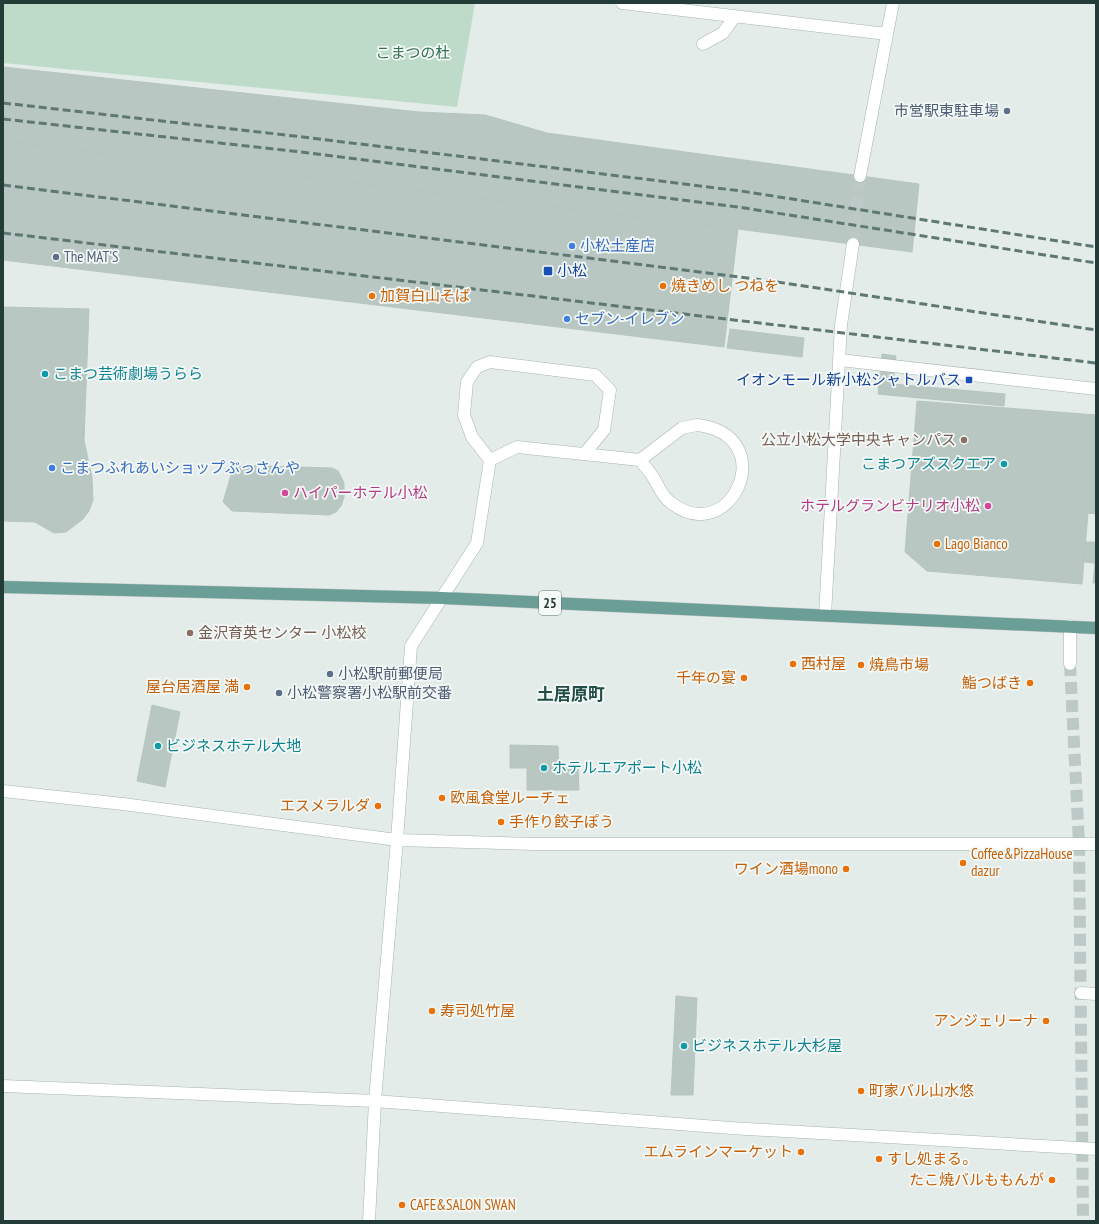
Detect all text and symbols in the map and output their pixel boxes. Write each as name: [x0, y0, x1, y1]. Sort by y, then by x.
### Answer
park label: こまつの杜: [375, 43, 451, 62]
place label: 市営駅東駐車場: [894, 101, 999, 120]
marker: 市営駅東駐車場: [1002, 106, 1012, 116]
place label: 小松土産店: [580, 236, 655, 255]
marker: 小松土産店: [567, 241, 577, 251]
place label: The MAT'S: [64, 247, 118, 266]
marker: The MAT'S: [51, 252, 61, 262]
place label: 小松: [557, 261, 587, 280]
marker: 小松: [542, 265, 554, 277]
place label: 焼きめし つねを: [671, 276, 779, 295]
marker: 焼きめし つねを: [658, 281, 668, 291]
place label: 加賀白山そば: [380, 286, 470, 305]
marker: 加賀白山そば: [367, 291, 377, 301]
place label: セブン-イレブン: [575, 309, 684, 328]
marker: セブン-イレブン: [562, 314, 572, 324]
place label: こまつ芸術劇場うらら: [53, 364, 203, 383]
marker: こまつ芸術劇場うらら: [40, 369, 50, 379]
place label: イオンモール新小松シャトルバス: [736, 370, 961, 389]
marker: イオンモール新小松シャトルバス: [964, 375, 974, 385]
place label: 公立小松大学中央キャンパス: [761, 430, 956, 449]
marker: 公立小松大学中央キャンパス: [959, 435, 969, 445]
place label: こまつアズスクエア: [861, 454, 996, 473]
place label: こまつふれあいショップぶっさんや: [60, 458, 300, 477]
marker: こまつアズスクエア: [999, 459, 1009, 469]
marker: こまつふれあいショップぶっさんや: [47, 463, 57, 473]
place label: ハイパーホテル小松: [293, 483, 427, 502]
marker: ハイパーホテル小松: [280, 488, 290, 498]
place label: ホテルグランビナリオ小松: [800, 496, 980, 515]
marker: ホテルグランビナリオ小松: [983, 501, 993, 511]
place label: Lago Bianco: [945, 534, 1008, 553]
marker: Lago Bianco: [932, 539, 942, 549]
road number: 25: [539, 591, 561, 615]
place label: 金沢育英センター 小松校: [198, 623, 366, 642]
marker: 金沢育英センター 小松校: [185, 628, 195, 638]
place label: 西村屋: [801, 654, 846, 673]
place label: 焼鳥市場: [869, 655, 929, 674]
marker: 西村屋: [788, 659, 798, 669]
marker: 焼鳥市場: [856, 660, 866, 670]
place label: 小松駅前郵便局: [338, 664, 443, 683]
place label: 千年の宴: [676, 668, 736, 687]
marker: 小松駅前郵便局: [325, 669, 335, 679]
marker: 千年の宴: [739, 673, 749, 683]
place label: 鮨つばき: [962, 673, 1022, 692]
place label: 屋台居酒屋 満: [146, 677, 239, 696]
marker: 鮨つばき: [1025, 678, 1035, 688]
marker: 屋台居酒屋 満: [242, 682, 252, 692]
place label: 小松警察署小松駅前交番: [287, 683, 452, 702]
district label: 土居原町: [537, 683, 605, 705]
marker: 小松警察署小松駅前交番: [274, 688, 284, 698]
place label: ビジネスホテル大地: [166, 736, 301, 755]
marker: ビジネスホテル大地: [153, 741, 163, 751]
place label: ホテルエアポート小松: [552, 758, 702, 777]
marker: ホテルエアポート小松: [539, 763, 549, 773]
place label: 欧風食堂ルーチェ: [450, 788, 570, 807]
marker: 欧風食堂ルーチェ: [437, 793, 447, 803]
place label: エスメラルダ: [280, 796, 370, 815]
marker: エスメラルダ: [373, 801, 383, 811]
place label: 手作り餃子ぽう: [509, 812, 614, 831]
marker: 手作り餃子ぽう: [496, 817, 506, 827]
place label: Coffee&PizzaHouse dazur: [971, 844, 1073, 880]
marker: Coffee&PizzaHouse dazur: [958, 858, 968, 868]
place label: ワイン酒場mono: [734, 859, 838, 878]
marker: ワイン酒場mono: [841, 864, 851, 874]
place label: 寿司処竹屋: [440, 1001, 515, 1020]
marker: 寿司処竹屋: [427, 1006, 437, 1016]
place label: アンジェリーナ: [934, 1011, 1038, 1030]
marker: アンジェリーナ: [1041, 1016, 1051, 1026]
place label: ビジネスホテル大杉屋: [692, 1036, 842, 1055]
marker: ビジネスホテル大杉屋: [679, 1041, 689, 1051]
place label: 町家バル山水悠: [869, 1081, 974, 1100]
marker: 町家バル山水悠: [856, 1086, 866, 1096]
place label: エムラインマーケット: [644, 1142, 793, 1161]
marker: エムラインマーケット: [796, 1147, 806, 1157]
place label: すし処まる。: [887, 1149, 977, 1168]
marker: すし処まる。: [874, 1154, 884, 1164]
place label: たこ焼バルももんが: [909, 1170, 1044, 1189]
marker: たこ焼バルももんが: [1047, 1175, 1057, 1185]
place label: CAFE&SALON SWAN: [410, 1195, 516, 1214]
marker: CAFE&SALON SWAN: [397, 1200, 407, 1210]

